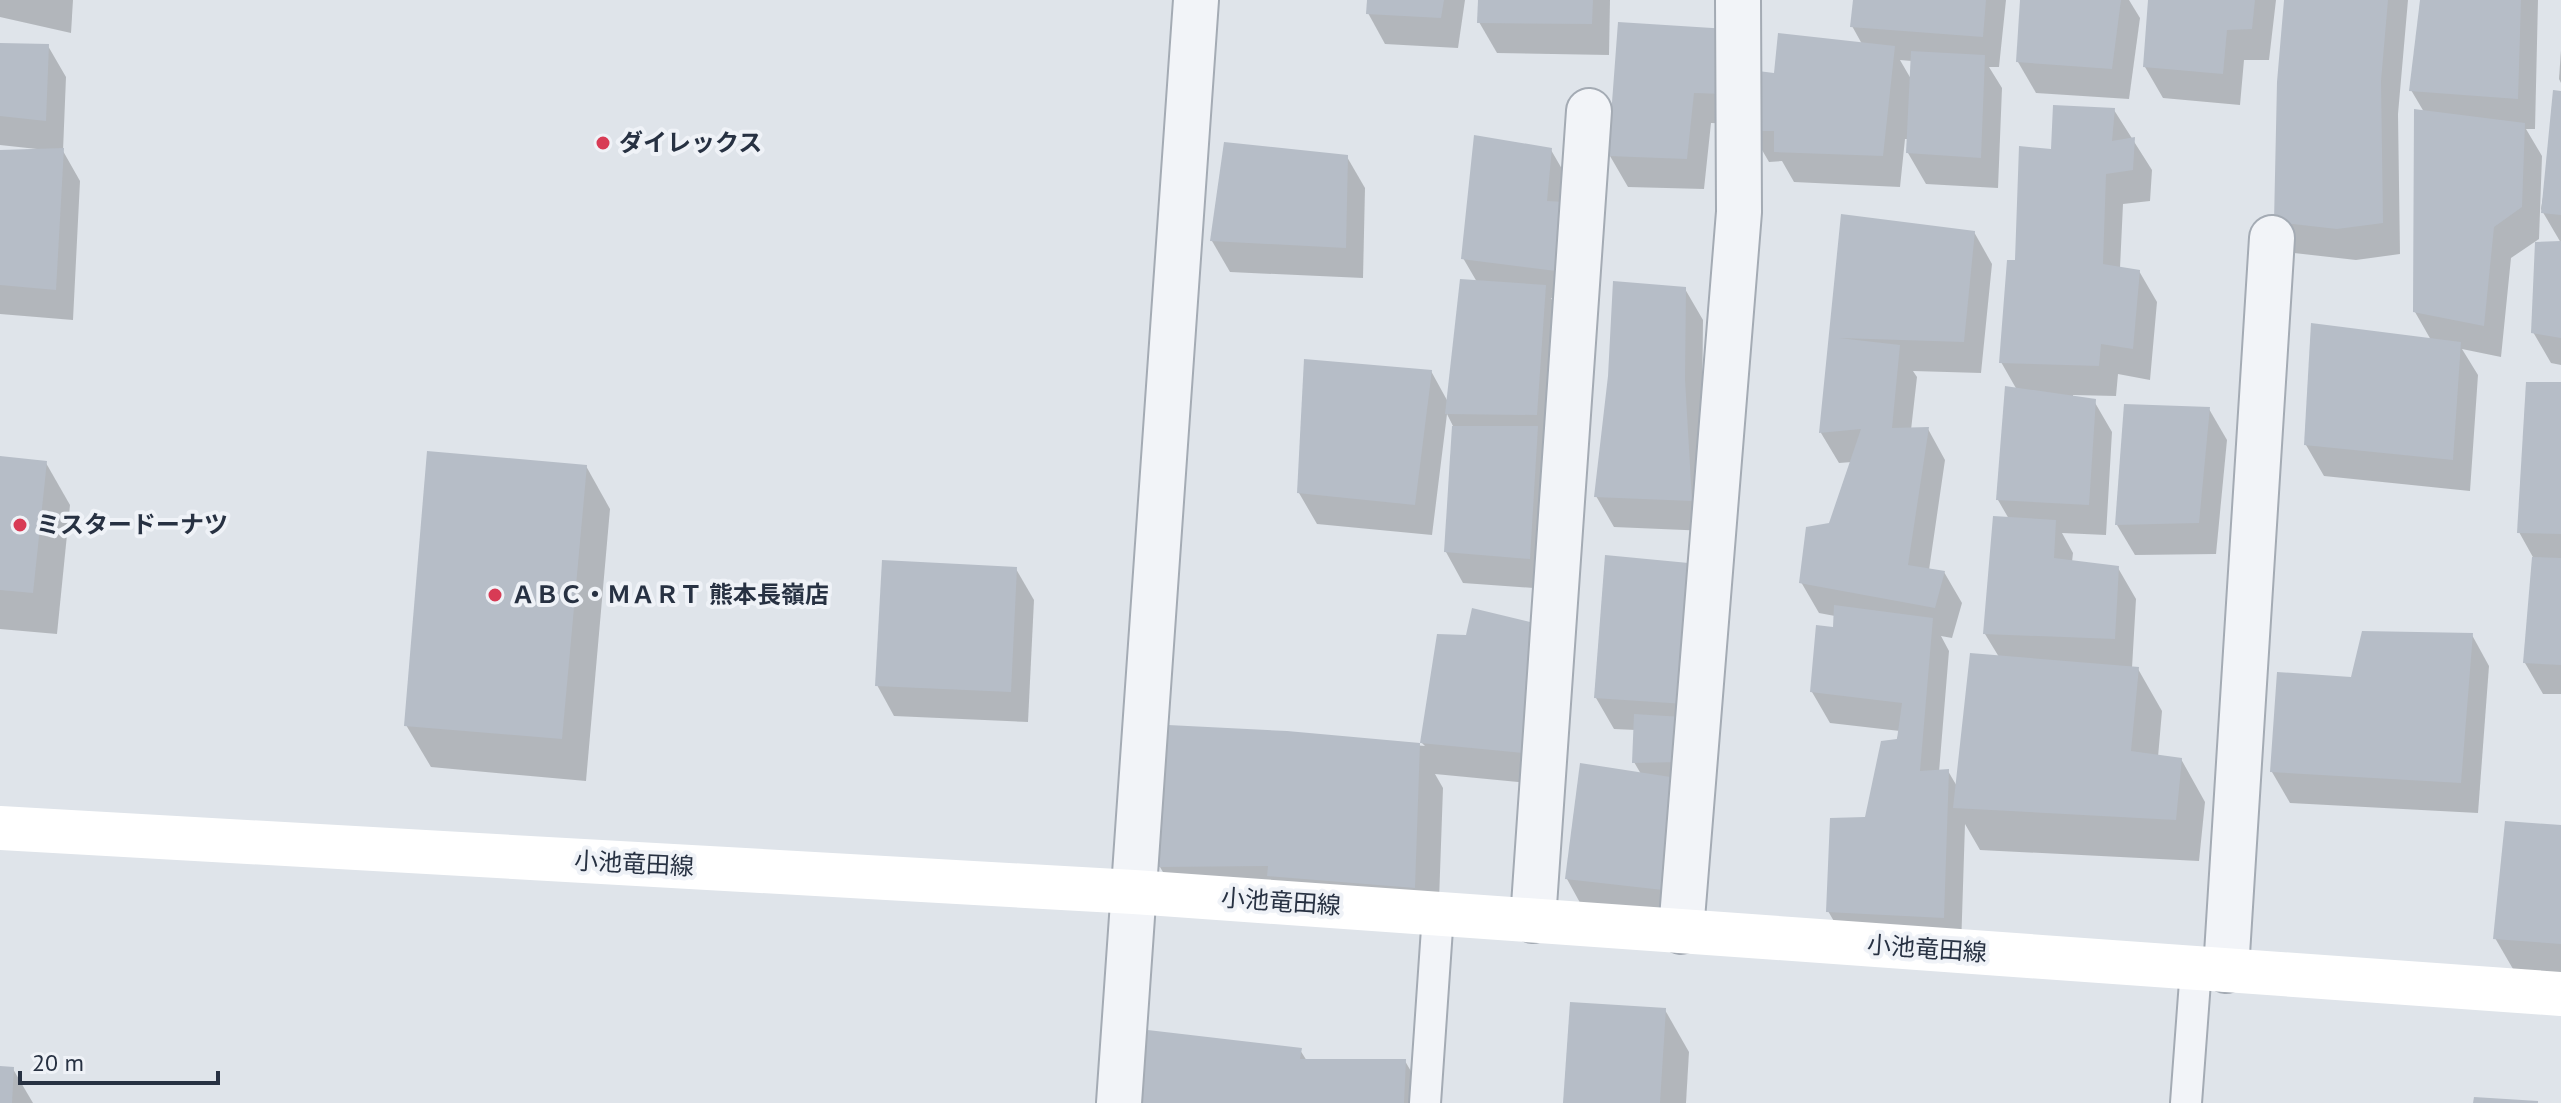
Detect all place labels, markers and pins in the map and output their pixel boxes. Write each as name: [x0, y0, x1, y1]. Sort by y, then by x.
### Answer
place label: ダイレックス: [619, 127, 762, 158]
marker: ダイレックス: [594, 134, 612, 152]
place label: ミスタードーナツ: [36, 509, 228, 540]
marker: ミスタードーナツ: [11, 516, 29, 534]
place label: ＡＢＣ・ＭＡＲＴ 熊本長嶺店: [511, 579, 829, 610]
marker: ＡＢＣ・ＭＡＲＴ 熊本長嶺店: [486, 586, 504, 604]

